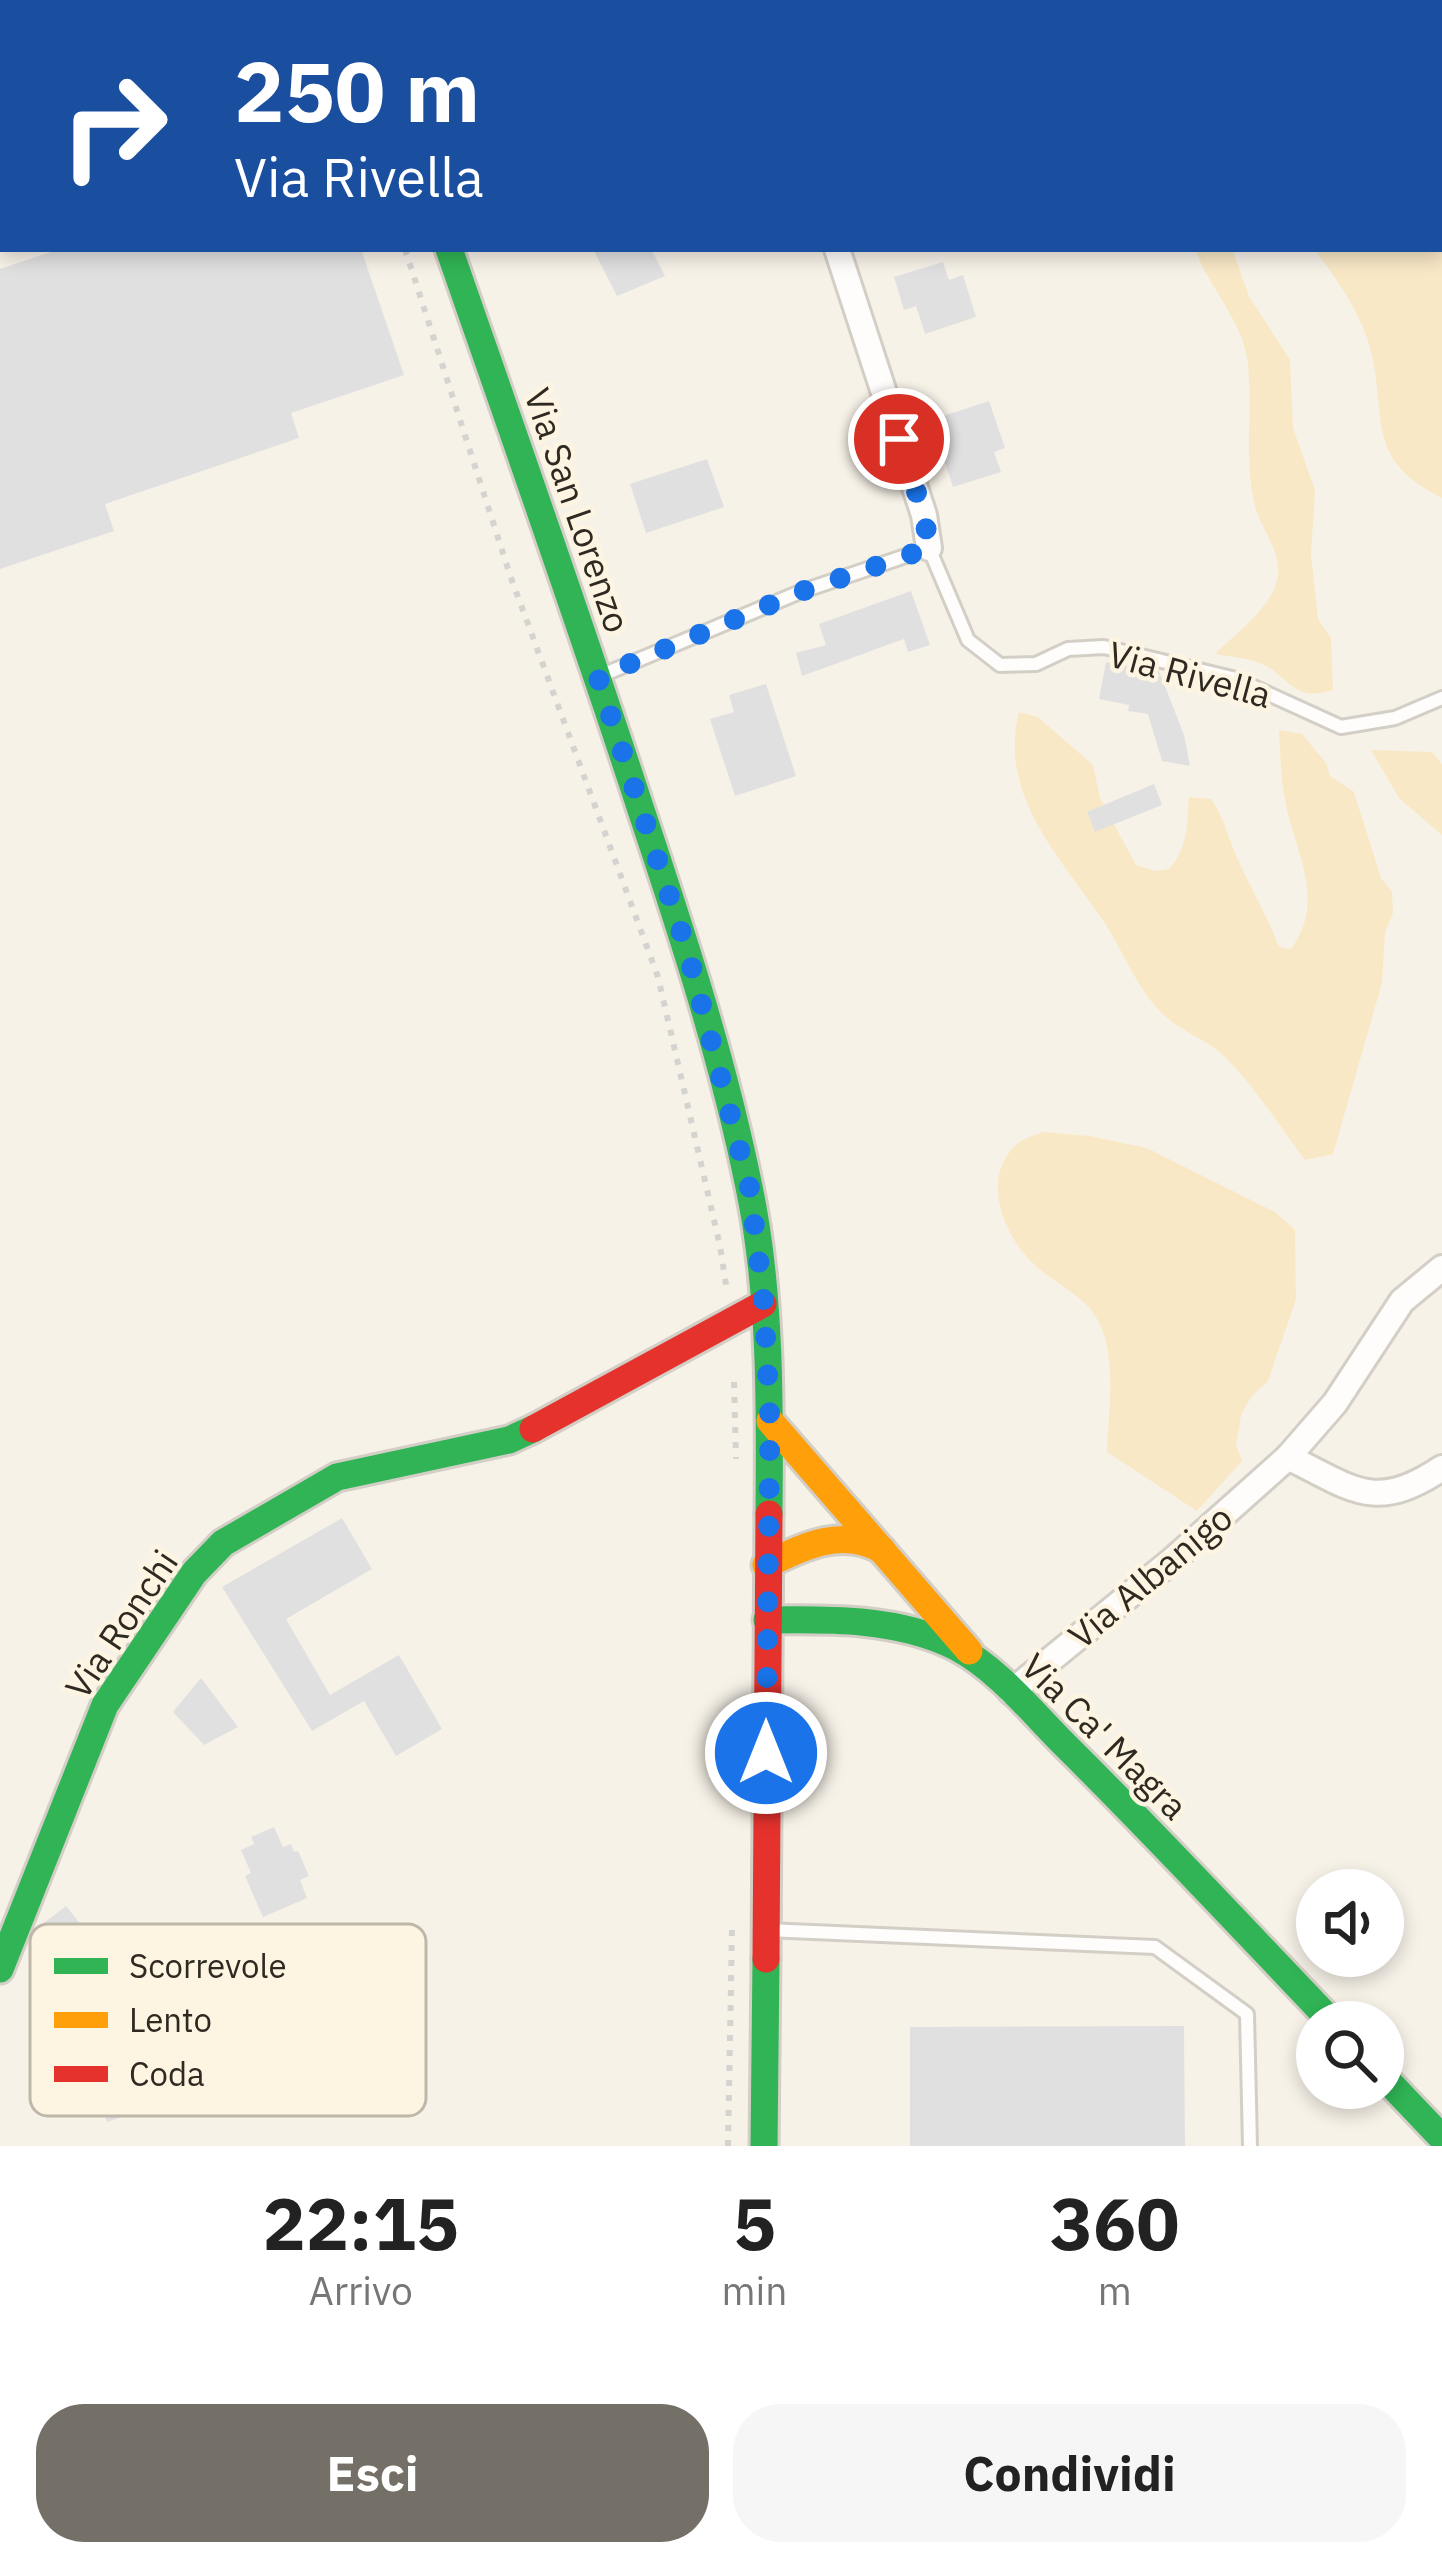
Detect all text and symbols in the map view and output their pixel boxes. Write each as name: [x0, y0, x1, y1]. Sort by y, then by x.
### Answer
text: 250 m: [234, 36, 480, 145]
icon: right: [36, 48, 192, 204]
text: Via Rivella: [234, 142, 484, 212]
street label: Via San Lorenzo: [514, 382, 642, 638]
pin: [848, 388, 950, 490]
icon: arrive: [866, 406, 932, 472]
street label: Via Rivella: [1103, 630, 1277, 718]
street label: Via Albanigo: [1058, 1494, 1242, 1658]
street label: Via Ronchi: [54, 1541, 188, 1707]
street label: Via Ca' Magra: [1012, 1643, 1198, 1829]
position arrow: [703, 1690, 829, 1816]
map controls: [1296, 1869, 1404, 2109]
button: sound: [1296, 1869, 1404, 1977]
legend: [30, 1924, 426, 2116]
text: Scorrevole: [129, 1944, 287, 1987]
text: Lento: [129, 1998, 212, 2041]
button: search: [1296, 2001, 1404, 2109]
text: Coda: [129, 2052, 205, 2095]
text: 22:15: [262, 2176, 459, 2270]
text: 5: [733, 2176, 776, 2270]
text: 360: [1050, 2176, 1180, 2270]
text: Arrivo: [309, 2265, 413, 2316]
text: min: [722, 2265, 787, 2316]
text: m: [1098, 2265, 1132, 2316]
button: Esci: [36, 2404, 709, 2542]
button: Condividi: [733, 2404, 1406, 2542]

